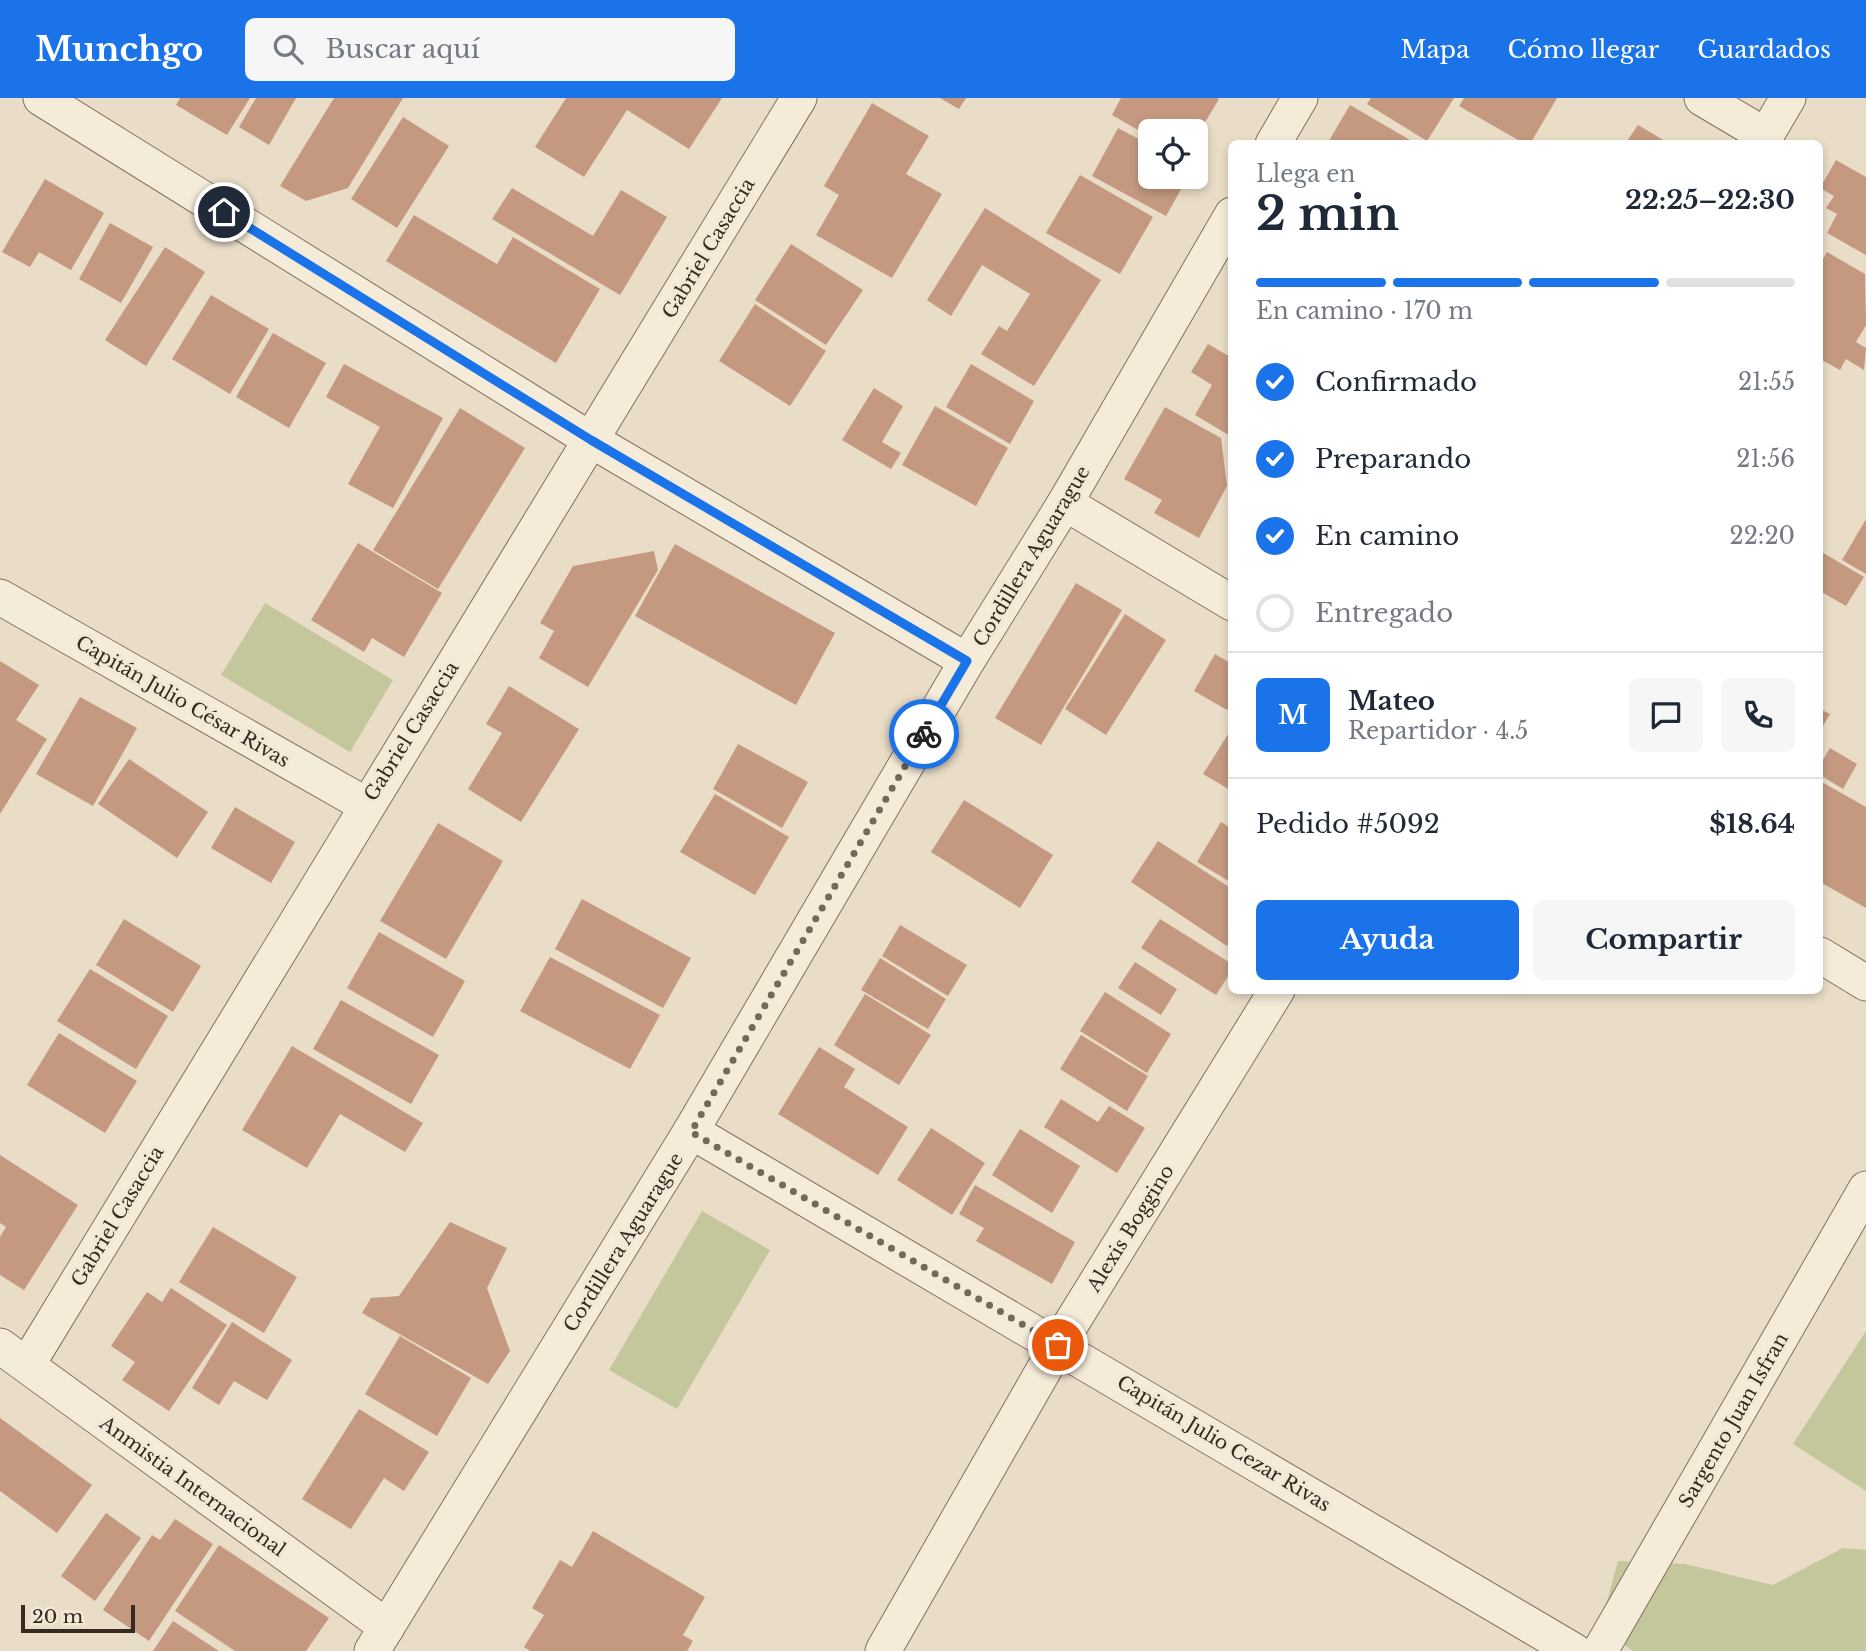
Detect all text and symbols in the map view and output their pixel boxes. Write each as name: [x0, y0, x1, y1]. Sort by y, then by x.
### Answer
search box: [245, 18, 735, 81]
text: Munchgo: [35, 29, 203, 70]
icon: search: [269, 30, 307, 68]
text: Buscar aquí: [325, 33, 480, 65]
text: Mapa: [1400, 35, 1469, 64]
text: Cómo llegar: [1507, 35, 1659, 64]
text: Guardados: [1697, 35, 1831, 64]
map controls: [1138, 119, 1208, 189]
button: locate: [1138, 119, 1208, 189]
text: Llega en: [1256, 160, 1355, 188]
street label: Gabriel Casaccia: [657, 173, 760, 323]
pin: [194, 182, 254, 242]
text: 22:25–22:30: [1625, 184, 1795, 216]
text: 2 min: [1256, 185, 1399, 242]
icon: home: [205, 193, 243, 231]
text: En camino · 170 m: [1256, 297, 1473, 325]
icon: check: [1256, 363, 1294, 401]
text: Confirmado: [1315, 366, 1477, 398]
text: 21:55: [1738, 368, 1795, 396]
icon: check: [1256, 440, 1294, 478]
text: Preparando: [1315, 443, 1471, 475]
text: 21:56: [1736, 445, 1795, 473]
street label: Cordillera Aguarague: [968, 462, 1095, 651]
icon: check: [1256, 517, 1294, 555]
text: En camino: [1315, 520, 1459, 552]
text: 22:20: [1730, 522, 1795, 550]
text: Entregado: [1315, 597, 1453, 629]
street label: Capitán Julio César Rivas: [72, 631, 294, 772]
street label: Gabriel Casaccia: [359, 657, 464, 805]
button: chat: [1629, 678, 1703, 752]
button: phone: [1721, 678, 1795, 752]
text: Mateo: [1348, 685, 1435, 717]
courier: [889, 699, 959, 769]
text: M: [1278, 699, 1308, 731]
icon: bike: [905, 715, 943, 753]
text: Repartidor · 4.5: [1348, 717, 1528, 745]
text: Pedido #5092: [1256, 808, 1440, 840]
text: $18.64: [1709, 808, 1795, 840]
button: Ayuda: [1256, 900, 1519, 980]
button: Compartir: [1533, 900, 1795, 980]
street label: Gabriel Casaccia: [66, 1141, 169, 1291]
street label: Cordillera Aguarague: [559, 1148, 688, 1336]
street label: Alexis Boggino: [1082, 1160, 1179, 1297]
pin: [1028, 1315, 1088, 1375]
icon: bag: [1039, 1326, 1077, 1364]
street label: Sargento Juan Isfran: [1674, 1329, 1793, 1512]
street label: Capitán Julio Cezar Rivas: [1113, 1370, 1335, 1516]
street label: Anmistia Internacional: [95, 1411, 290, 1561]
scale bar: [21, 1602, 135, 1634]
text: 20 m: [32, 1605, 83, 1628]

